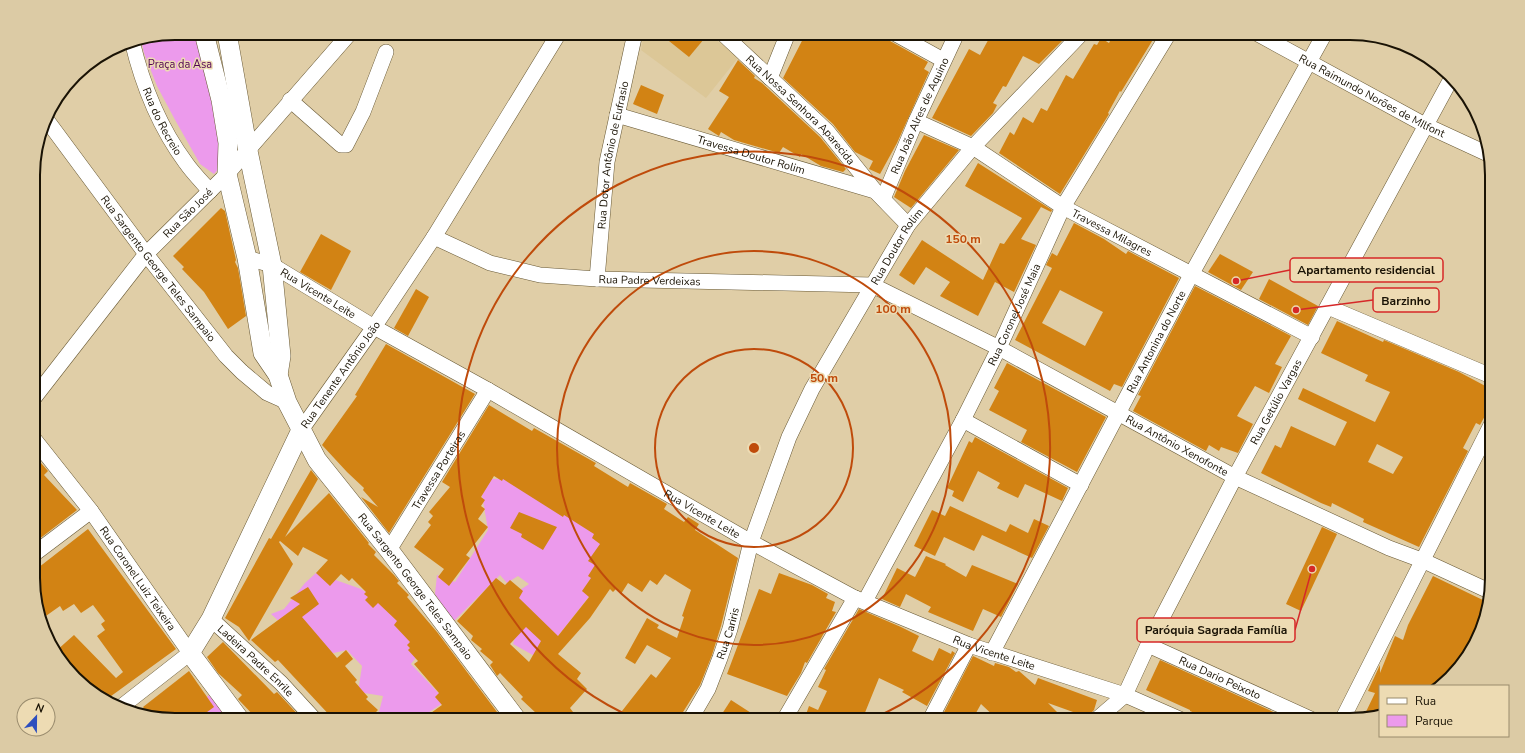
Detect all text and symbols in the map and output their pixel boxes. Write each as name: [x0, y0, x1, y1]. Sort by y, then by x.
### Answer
street label: Rua Raimundo Norões de MIlfont: [1296, 50, 1448, 141]
street label: Rua Nossa Senhora Aparecida: [743, 52, 859, 168]
street label: Rua João Alres de Aquino: [887, 55, 952, 176]
park label: Praça da Asa: [148, 57, 212, 72]
street label: Rua Dotor Antônio de Eufrasio: [594, 80, 632, 230]
street label: Rua do Recreio: [139, 85, 186, 158]
street label: Travessa Doutor Rolim: [695, 132, 807, 178]
street label: Rua São José: [159, 185, 216, 241]
street label: Rua Sargento George Teles Sampaio: [97, 192, 219, 345]
street label: Rua Doutor Rolim: [867, 205, 926, 288]
street label: Travessa Milagres: [1069, 205, 1155, 260]
text: 150 m: [945, 231, 981, 247]
callout: Apartamento residencial: [1290, 258, 1443, 282]
street label: Rua Coronel José Maia: [984, 261, 1044, 368]
text: Apartamento residencial: [1297, 262, 1435, 278]
street label: Rua Vicente Leite: [278, 264, 359, 322]
street label: Rua Padre Verdeixas: [598, 272, 701, 289]
street label: Rua Antonina do Norte: [1123, 288, 1189, 395]
callout: Barzinho: [1373, 288, 1439, 312]
text: Barzinho: [1381, 293, 1431, 309]
text: 100 m: [875, 301, 911, 317]
street label: Rua Tenente Antônio João: [297, 318, 384, 431]
street label: Rua Getúlio Vargas: [1246, 356, 1305, 447]
text: 50 m: [810, 370, 838, 386]
street label: Rua Antônio Xenofonte: [1123, 411, 1231, 480]
street label: Travessa Porteiras: [408, 428, 469, 512]
centre of rings: [747, 441, 761, 455]
street label: Rua Vicente Leite: [661, 486, 743, 542]
street label: Rua Sargento George Teles Sampaio: [355, 510, 476, 663]
street label: Rua Coronel Luiz Teixeira: [96, 523, 180, 634]
street label: Rua Cariris: [713, 606, 742, 661]
callout: Paróquia Sagrada Família: [1137, 618, 1295, 642]
street label: Ladeira Padre Enrile: [214, 621, 297, 700]
text: Paróquia Sagrada Família: [1145, 622, 1287, 638]
street label: Rua Vicente Leite: [951, 632, 1037, 673]
street label: Rua Dario Peixoto: [1177, 653, 1263, 703]
legend: [1379, 685, 1509, 737]
text: Rua: [1415, 693, 1436, 709]
north arrow: [16, 697, 56, 737]
text: N: [33, 700, 46, 717]
text: Parque: [1415, 713, 1453, 729]

